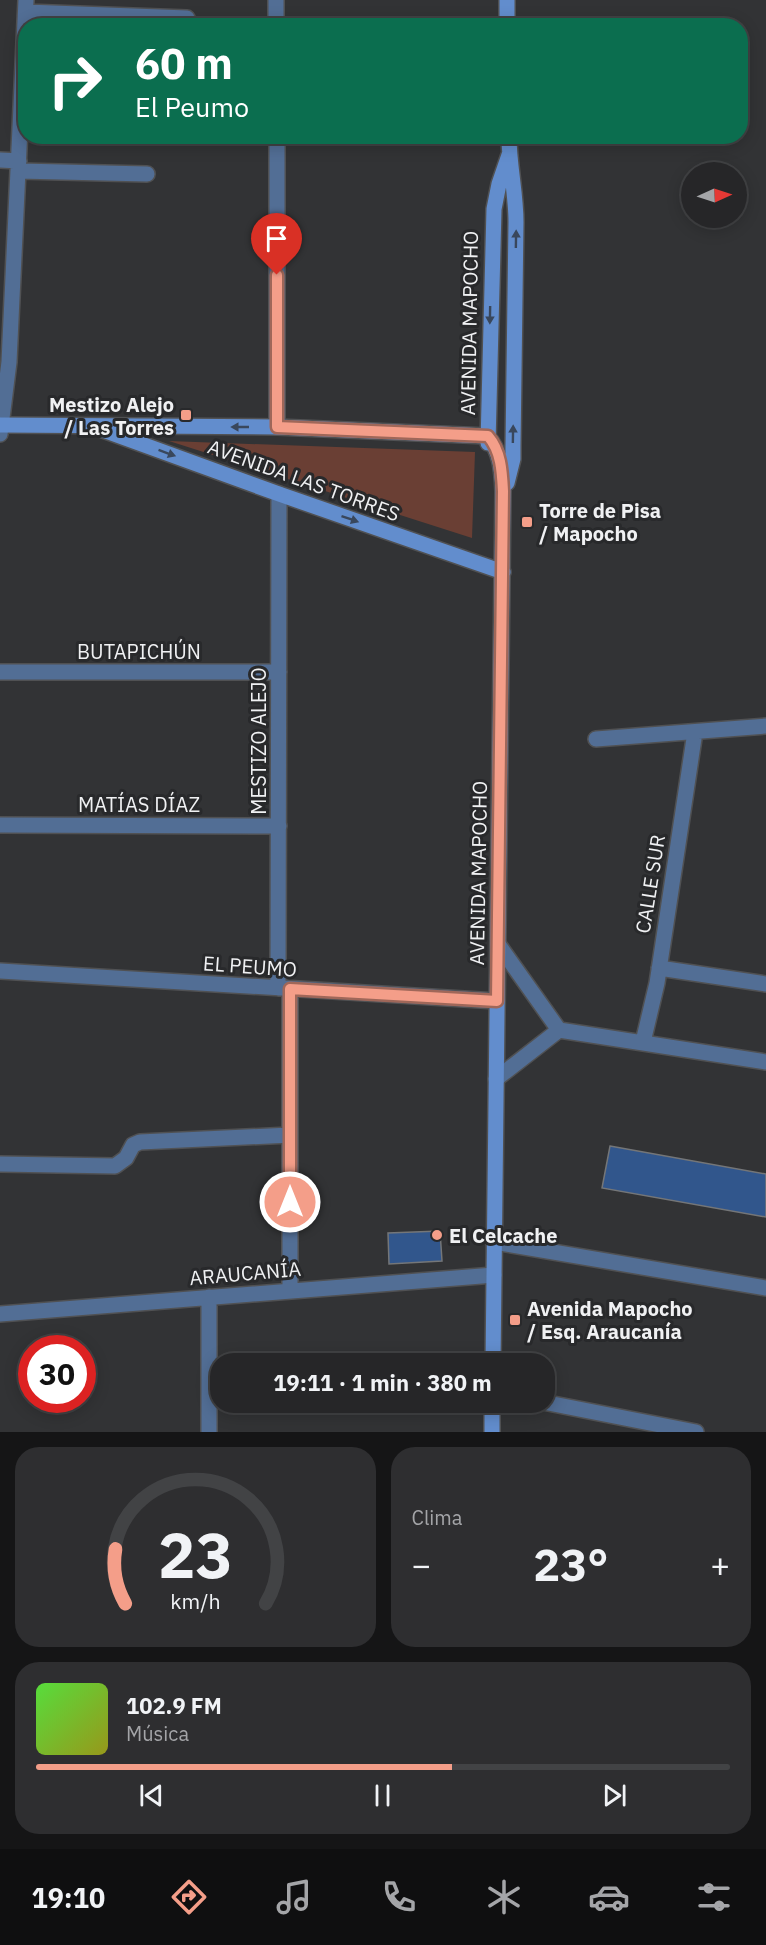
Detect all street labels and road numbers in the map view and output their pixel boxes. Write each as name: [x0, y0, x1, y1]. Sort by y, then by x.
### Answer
street label: AVENIDA MAPOCHO: [454, 230, 484, 416]
street label: AVENIDA LAS TORRES: [204, 433, 404, 527]
street label: BUTAPICHÚN: [77, 638, 201, 665]
street label: MESTIZO ALEJO: [245, 667, 272, 815]
street label: AVENIDA MAPOCHO: [463, 780, 493, 966]
street label: MATÍAS DÍAZ: [78, 791, 200, 818]
street label: CALLE SUR: [629, 833, 671, 935]
street label: EL PEUMO: [202, 949, 298, 983]
street label: ARAUCANÍA: [188, 1255, 302, 1291]

